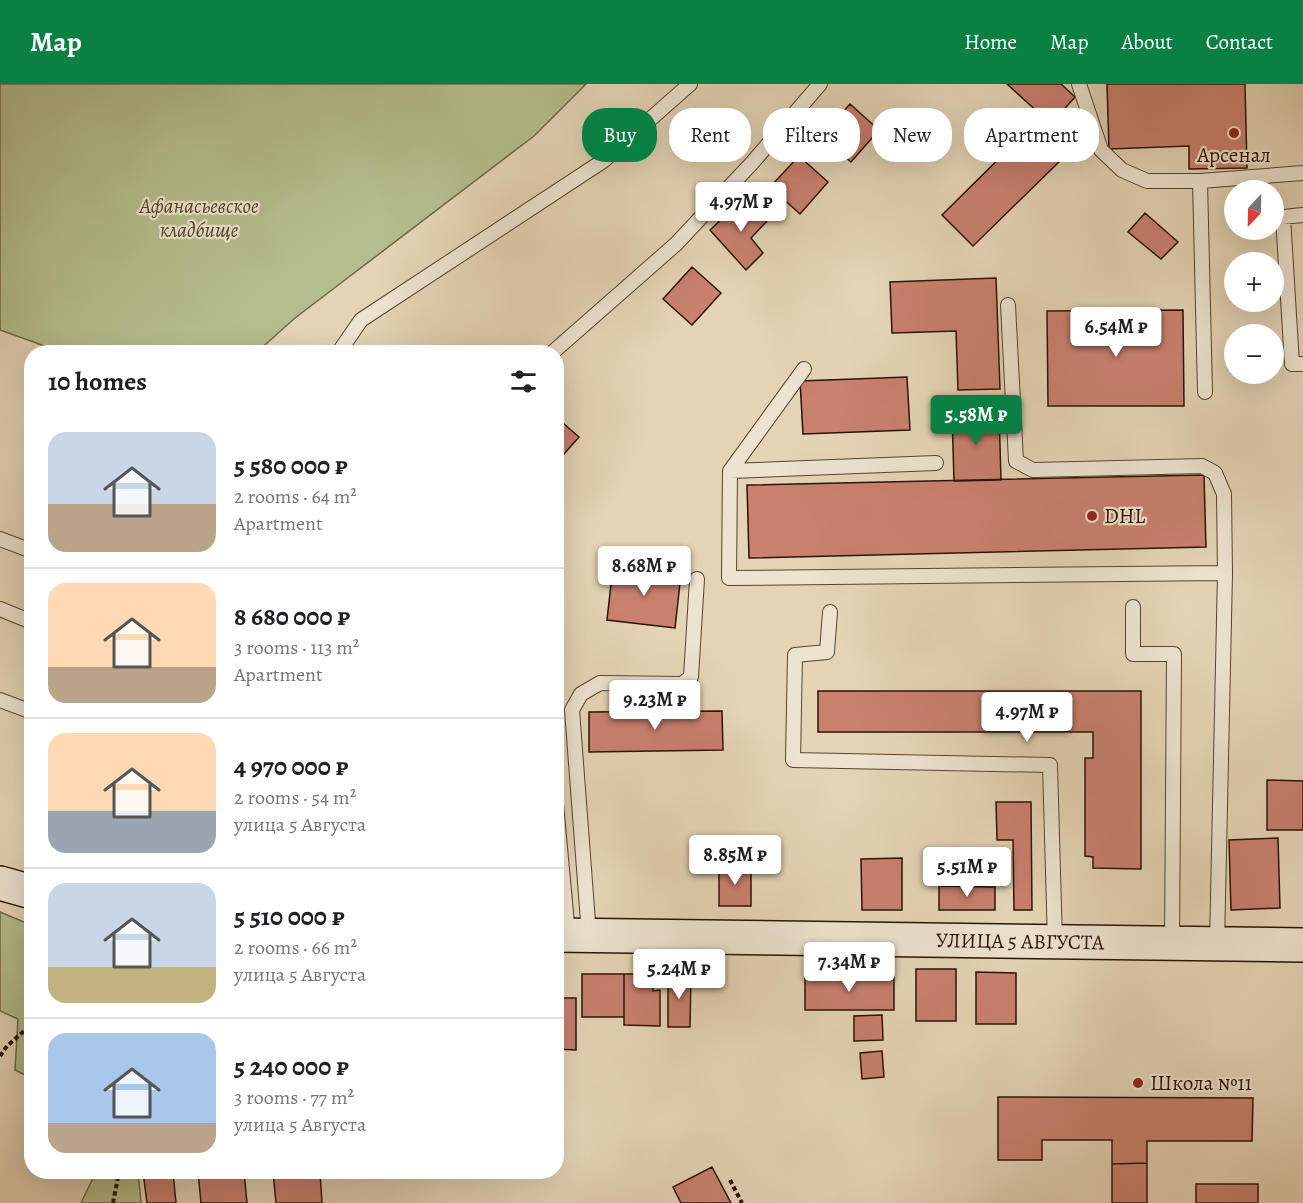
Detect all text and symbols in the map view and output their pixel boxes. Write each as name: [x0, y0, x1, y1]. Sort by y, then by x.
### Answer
text: Map: [30, 23, 82, 61]
text: Home: [964, 28, 1017, 56]
text: Map: [1050, 28, 1088, 56]
text: About: [1121, 28, 1173, 56]
text: Contact: [1206, 28, 1273, 56]
chip: Buy: [582, 108, 657, 162]
chip: Rent: [669, 108, 751, 162]
chip: Filters: [763, 108, 860, 162]
chip: New: [872, 108, 952, 162]
chip: Apartment: [964, 108, 1099, 162]
marker: Арсенал: [1227, 126, 1241, 140]
place label: Арсенал: [1196, 141, 1271, 169]
north arrow: [1224, 180, 1284, 240]
map controls: [1224, 180, 1284, 384]
pin: 4.97M ₽: [686, 182, 796, 233]
text: 4.97M ₽: [709, 188, 773, 215]
park label: Афанасьевское кладбище: [138, 192, 259, 244]
button: +: [1224, 252, 1284, 312]
pin: 6.54M ₽: [1061, 307, 1171, 358]
text: 6.54M ₽: [1084, 313, 1148, 340]
button: −: [1224, 324, 1284, 384]
text: 10 homes: [48, 364, 147, 399]
icon: filters: [507, 365, 540, 398]
pin: 5.58M ₽: [921, 395, 1031, 446]
text: 5.58M ₽: [945, 401, 1007, 428]
text: 5 580 000 ₽: [234, 448, 348, 483]
icon: home: [96, 456, 168, 528]
text: 2 rooms · 64 m²: [234, 483, 357, 510]
place label: DHL: [1104, 502, 1146, 530]
marker: DHL: [1085, 509, 1099, 523]
text: Apartment: [234, 510, 323, 537]
pin: 8.68M ₽: [589, 546, 699, 597]
text: 8.68M ₽: [612, 552, 676, 579]
text: 8 680 000 ₽: [234, 599, 350, 634]
icon: home: [96, 607, 168, 679]
text: 3 rooms · 113 m²: [234, 634, 359, 661]
text: Apartment: [234, 661, 323, 688]
pin: 9.23M ₽: [600, 680, 710, 731]
text: 9.23M ₽: [623, 686, 687, 713]
pin: 4.97M ₽: [972, 692, 1082, 743]
text: 4.97M ₽: [995, 698, 1059, 725]
text: 4 970 000 ₽: [234, 749, 348, 784]
icon: home: [96, 757, 168, 829]
text: 2 rooms · 54 m²: [234, 784, 356, 811]
text: улица 5 Августа: [234, 811, 366, 838]
pin: 8.85M ₽: [680, 835, 790, 886]
text: 8.85M ₽: [703, 841, 767, 868]
pin: 5.51M ₽: [912, 847, 1022, 898]
text: 5.51M ₽: [937, 853, 997, 880]
text: 5 510 000 ₽: [234, 899, 345, 934]
icon: home: [96, 907, 168, 979]
street label: УЛИЦА 5 АВГУСТА: [936, 926, 1105, 956]
text: 2 rooms · 66 m²: [234, 934, 357, 961]
pin: 7.34M ₽: [794, 942, 904, 993]
text: 7.34M ₽: [818, 948, 880, 975]
pin: 5.24M ₽: [624, 949, 734, 1000]
text: 5.24M ₽: [647, 955, 711, 982]
text: улица 5 Августа: [234, 961, 366, 988]
text: 5 240 000 ₽: [234, 1049, 349, 1084]
icon: home: [96, 1057, 168, 1129]
place label: Школа №11: [1150, 1069, 1252, 1097]
marker: Школа №11: [1131, 1076, 1145, 1090]
text: 3 rooms · 77 m²: [234, 1084, 354, 1111]
text: улица 5 Августа: [234, 1111, 366, 1138]

